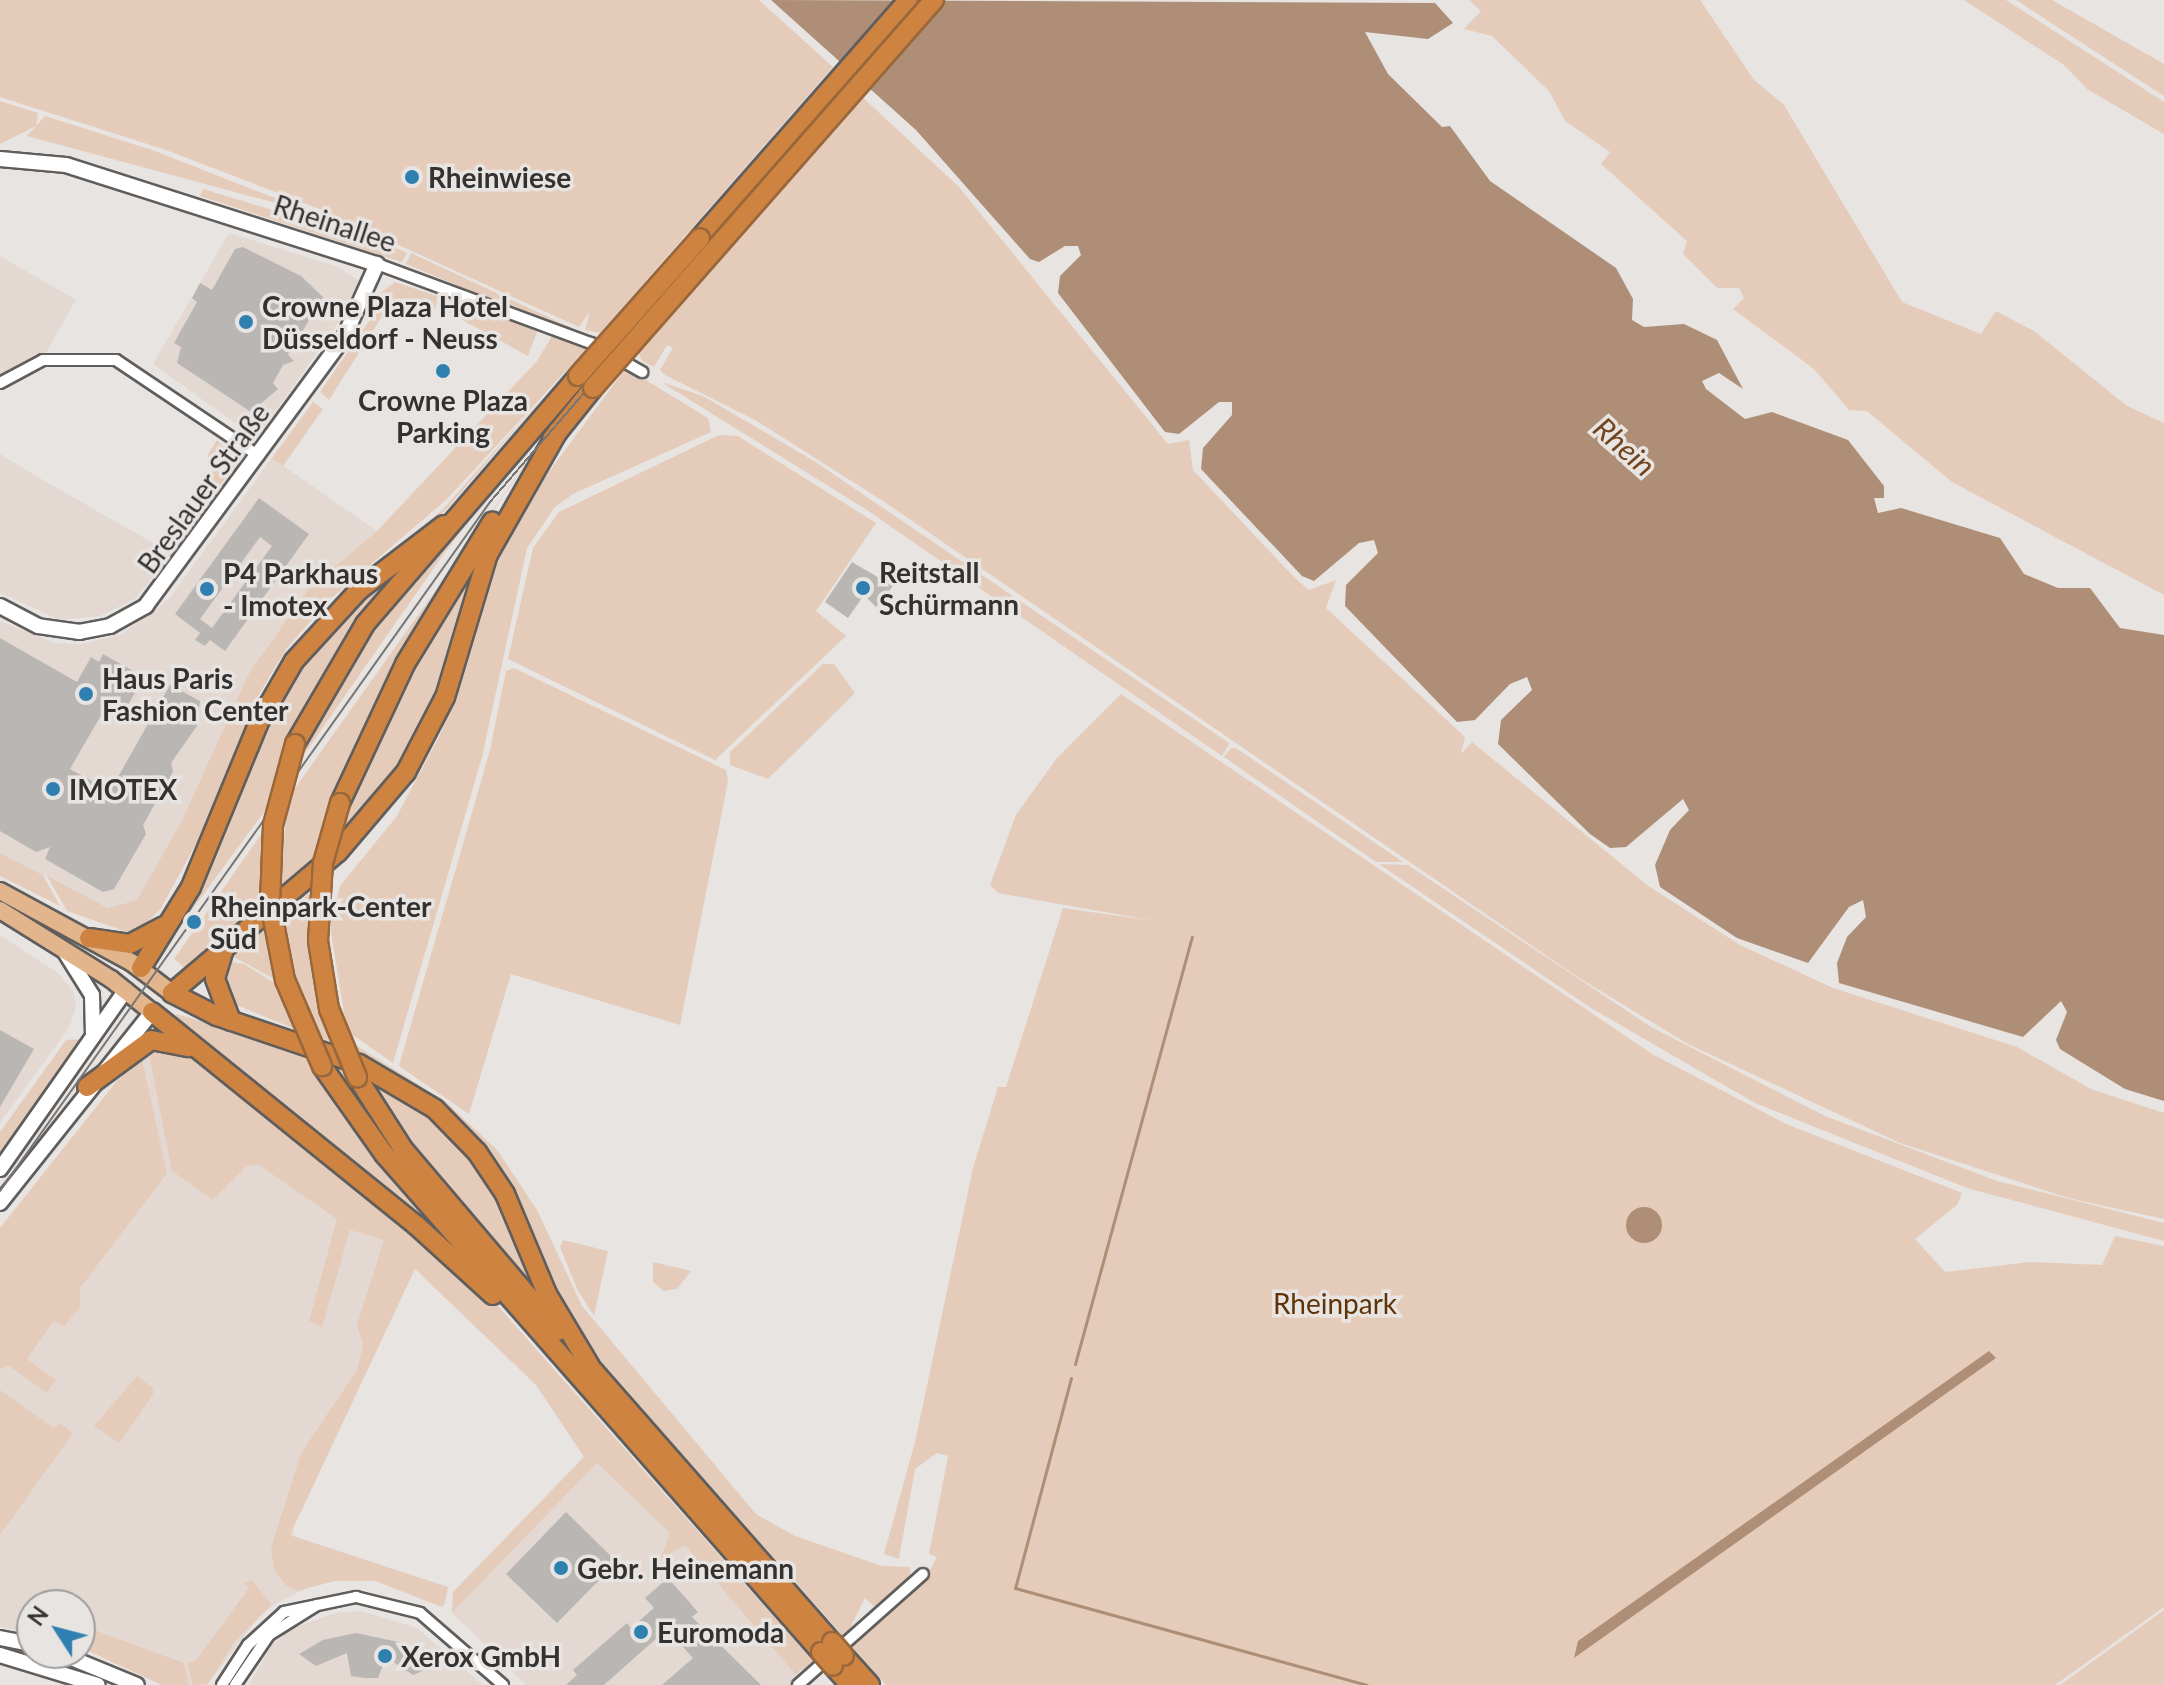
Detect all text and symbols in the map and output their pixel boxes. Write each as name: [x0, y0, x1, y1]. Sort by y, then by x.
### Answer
place label: Rheinwiese: [428, 160, 571, 194]
marker: Rheinwiese: [403, 168, 421, 186]
street label: Rheinallee: [270, 187, 400, 259]
place label: Crowne Plaza Hotel Düsseldorf - Neuss: [262, 289, 508, 355]
marker: Crowne Plaza Hotel Düsseldorf - Neuss: [237, 313, 255, 331]
marker: Crowne Plaza Parking: [434, 362, 452, 380]
place label: Crowne Plaza Parking: [358, 383, 528, 449]
street label: Breslauer Straße: [130, 396, 276, 580]
water label: Rhein: [1587, 409, 1663, 483]
place label: Reitstall Schürmann: [879, 555, 1019, 621]
place label: P4 Parkhaus - Imotex: [223, 556, 378, 622]
marker: Reitstall Schürmann: [854, 579, 872, 597]
marker: P4 Parkhaus - Imotex: [198, 580, 216, 598]
place label: Haus Paris Fashion Center: [102, 661, 289, 727]
marker: Haus Paris Fashion Center: [77, 685, 95, 703]
place label: IMOTEX: [69, 772, 177, 806]
marker: IMOTEX: [44, 780, 62, 798]
place label: Rheinpark-Center Süd: [210, 889, 431, 955]
marker: Rheinpark-Center Süd: [185, 913, 203, 931]
park label: Rheinpark: [1273, 1286, 1397, 1320]
place label: Gebr. Heinemann: [577, 1551, 794, 1585]
marker: Gebr. Heinemann: [552, 1559, 570, 1577]
north arrow: [16, 1589, 96, 1669]
text: N: [22, 1601, 54, 1631]
place label: Euromoda: [657, 1615, 784, 1649]
marker: Euromoda: [632, 1623, 650, 1641]
place label: Xerox GmbH: [401, 1639, 561, 1673]
marker: Xerox GmbH: [376, 1647, 394, 1665]

